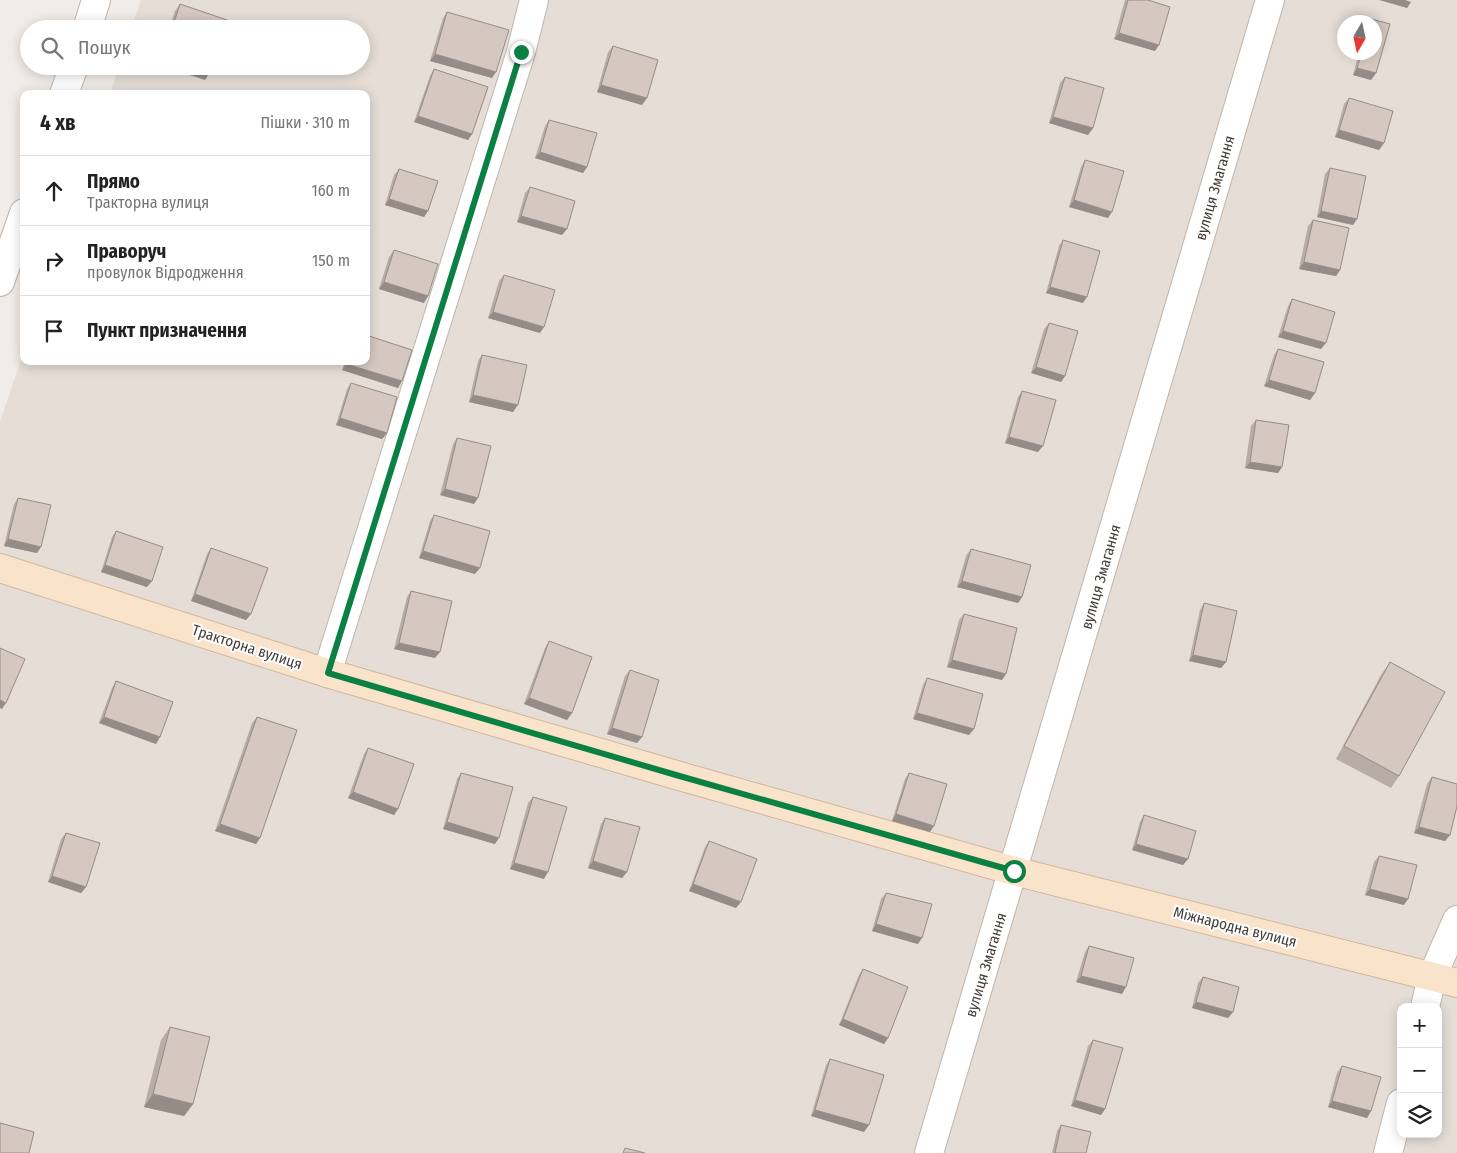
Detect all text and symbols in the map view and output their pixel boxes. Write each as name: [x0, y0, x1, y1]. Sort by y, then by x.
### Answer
north arrow: [1337, 15, 1382, 60]
search box: [20, 20, 370, 75]
icon: search: [38, 34, 66, 62]
text: Пошук: [78, 36, 130, 59]
route end: [510, 41, 533, 64]
text: 4 хв: [40, 110, 76, 136]
text: Пішки · 310 m: [260, 113, 350, 132]
street label: вулиця Змагання: [1191, 134, 1239, 242]
text: Прямо: [87, 170, 140, 193]
icon: ahead: [40, 177, 68, 205]
text: 160 m: [311, 181, 350, 200]
text: Тракторна вулиця: [87, 193, 209, 212]
text: Праворуч: [87, 240, 166, 263]
icon: right: [40, 247, 68, 275]
text: 150 m: [312, 251, 350, 270]
text: провулок Відродження: [87, 263, 244, 282]
icon: arrive: [40, 317, 68, 345]
text: Пункт призначення: [87, 319, 247, 342]
street label: вулиця Змагання: [1077, 523, 1125, 631]
street label: Тракторна вулиця: [190, 621, 304, 673]
route start: [1003, 860, 1026, 883]
street label: Міжнародна вулиця: [1171, 903, 1299, 951]
street label: вулиця Змагання: [962, 911, 1010, 1019]
map controls: [1397, 1003, 1442, 1138]
button: +: [1397, 1003, 1442, 1048]
button: −: [1397, 1048, 1442, 1093]
button: layers: [1397, 1093, 1442, 1138]

